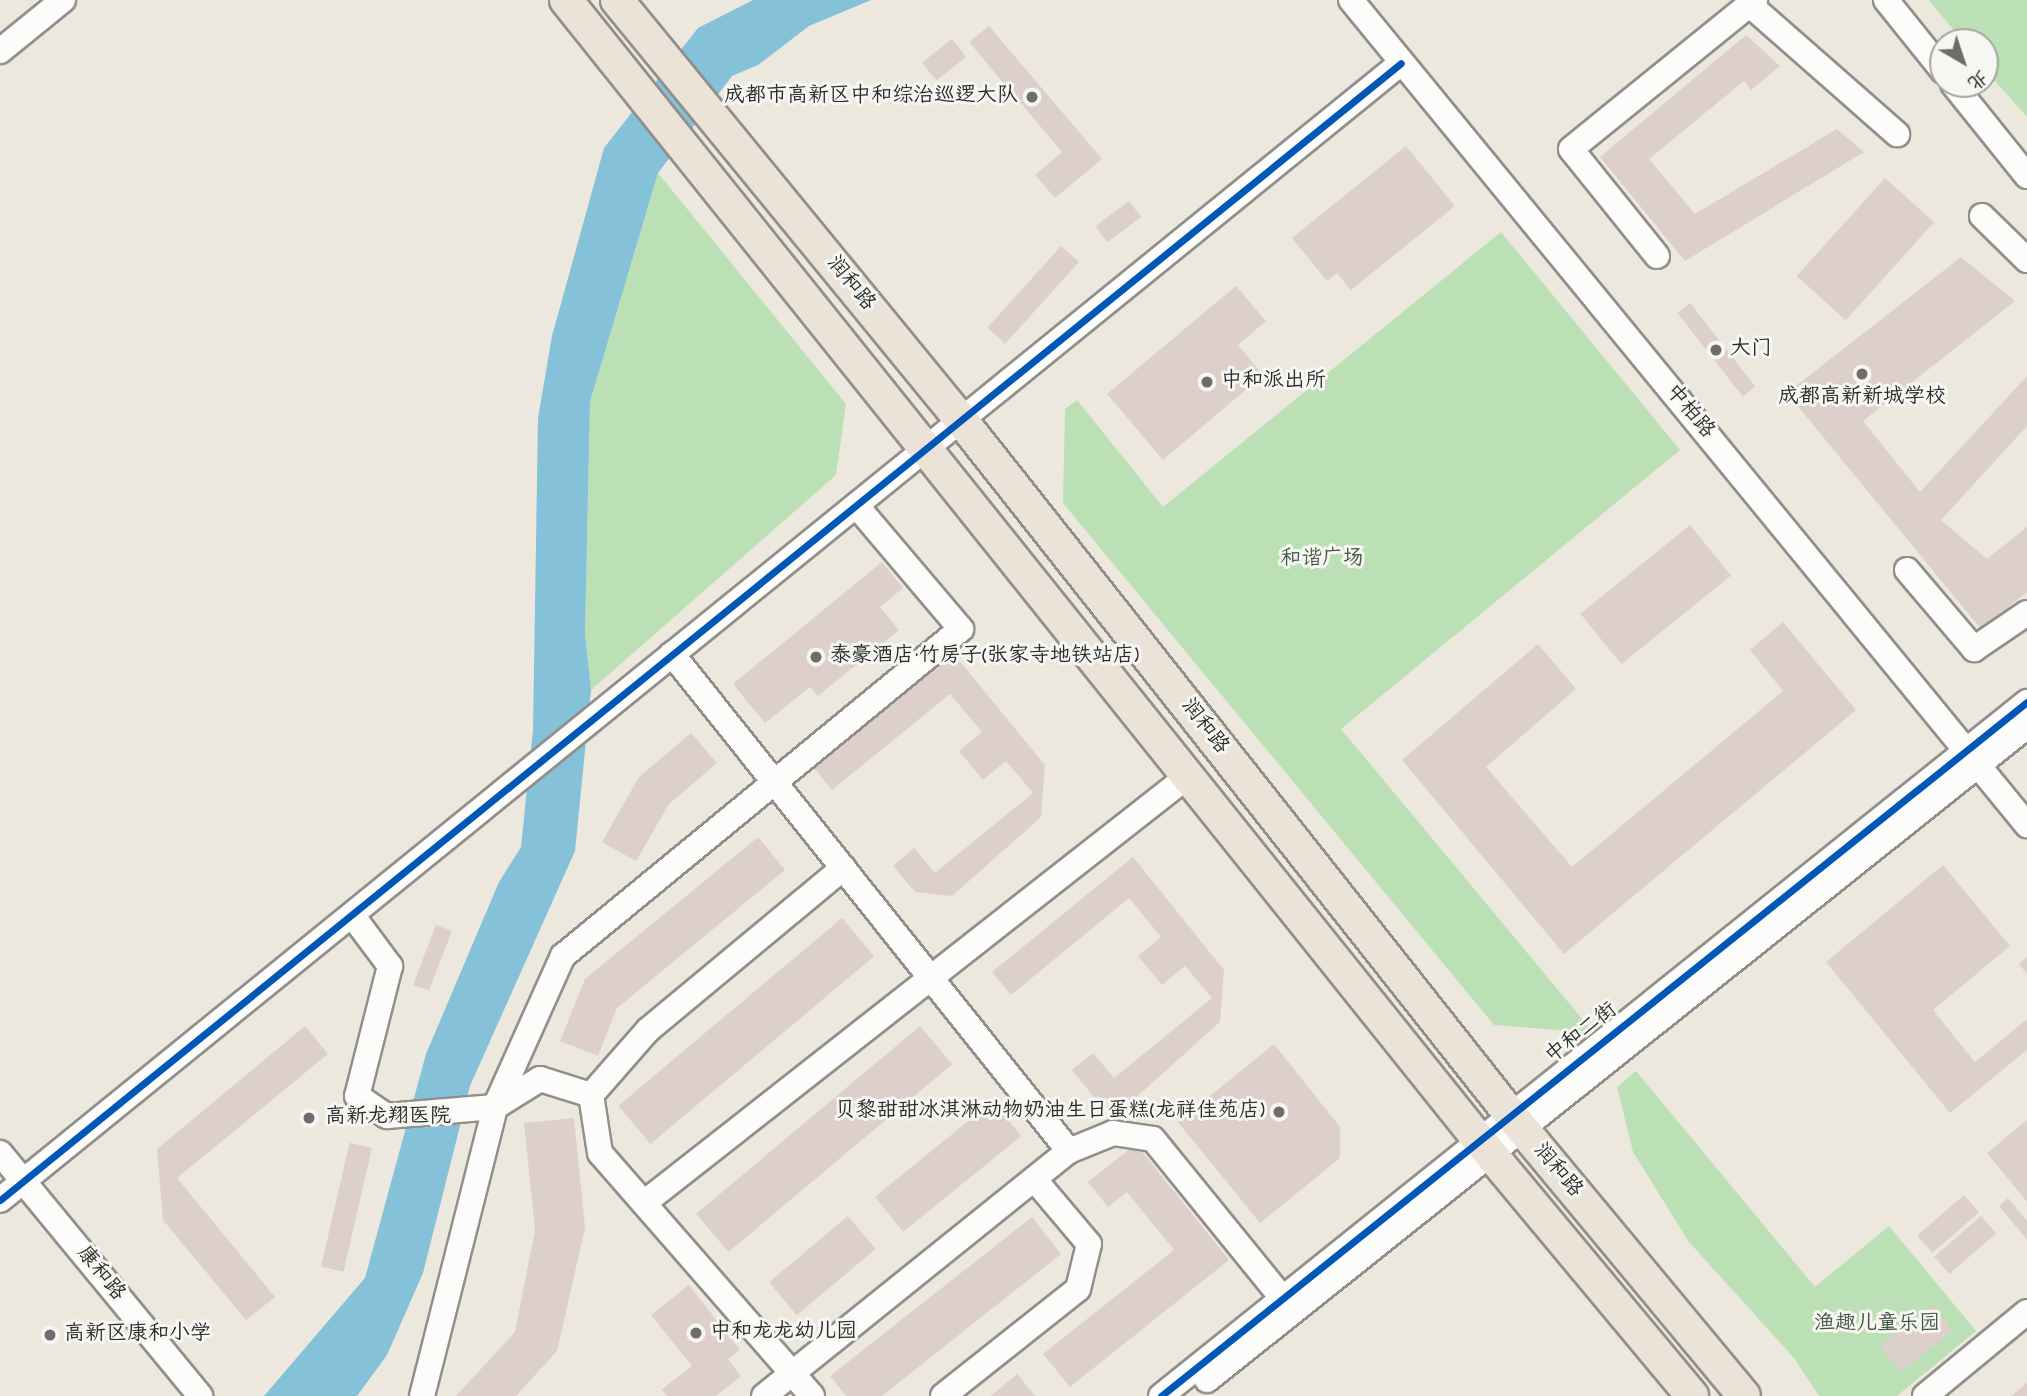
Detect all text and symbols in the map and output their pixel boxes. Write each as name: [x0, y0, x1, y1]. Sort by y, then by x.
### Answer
north arrow: [1929, 28, 1999, 98]
text: 北: [1960, 62, 1992, 95]
place label: 成都市高新区中和综治巡逻大队: [724, 84, 1018, 110]
marker: 成都市高新区中和综治巡逻大队: [1024, 89, 1040, 105]
street label: 润和路: [820, 252, 880, 316]
place label: 大门: [1730, 337, 1772, 363]
marker: 大门: [1708, 342, 1724, 358]
marker: 成都高新新城学校: [1854, 366, 1870, 382]
place label: 中和派出所: [1221, 369, 1326, 395]
marker: 中和派出所: [1199, 374, 1215, 390]
street label: 中柏路: [1659, 380, 1719, 444]
place label: 成都高新新城学校: [1778, 385, 1946, 411]
park label: 和谐广场: [1280, 547, 1364, 573]
place label: 泰豪酒店·竹房子(张家寺地铁站店): [830, 644, 1139, 670]
marker: 泰豪酒店·竹房子(张家寺地铁站店): [808, 649, 824, 665]
street label: 润和路: [1175, 694, 1233, 760]
street label: 中和二街: [1541, 998, 1623, 1070]
place label: 贝黎甜甜冰淇淋动物奶油生日蛋糕(龙祥佳苑店): [835, 1099, 1265, 1125]
marker: 贝黎甜甜冰淇淋动物奶油生日蛋糕(龙祥佳苑店): [1271, 1104, 1287, 1120]
place label: 高新龙翔医院: [325, 1105, 451, 1131]
marker: 高新龙翔医院: [299, 1108, 319, 1128]
street label: 润和路: [1527, 1139, 1587, 1203]
street label: 康和路: [70, 1242, 130, 1306]
park label: 渔趣儿童乐园: [1814, 1312, 1940, 1338]
place label: 中和龙龙幼儿园: [710, 1320, 857, 1346]
place label: 高新区康和小学: [64, 1322, 211, 1348]
marker: 中和龙龙幼儿园: [688, 1325, 704, 1341]
marker: 高新区康和小学: [42, 1327, 58, 1343]

